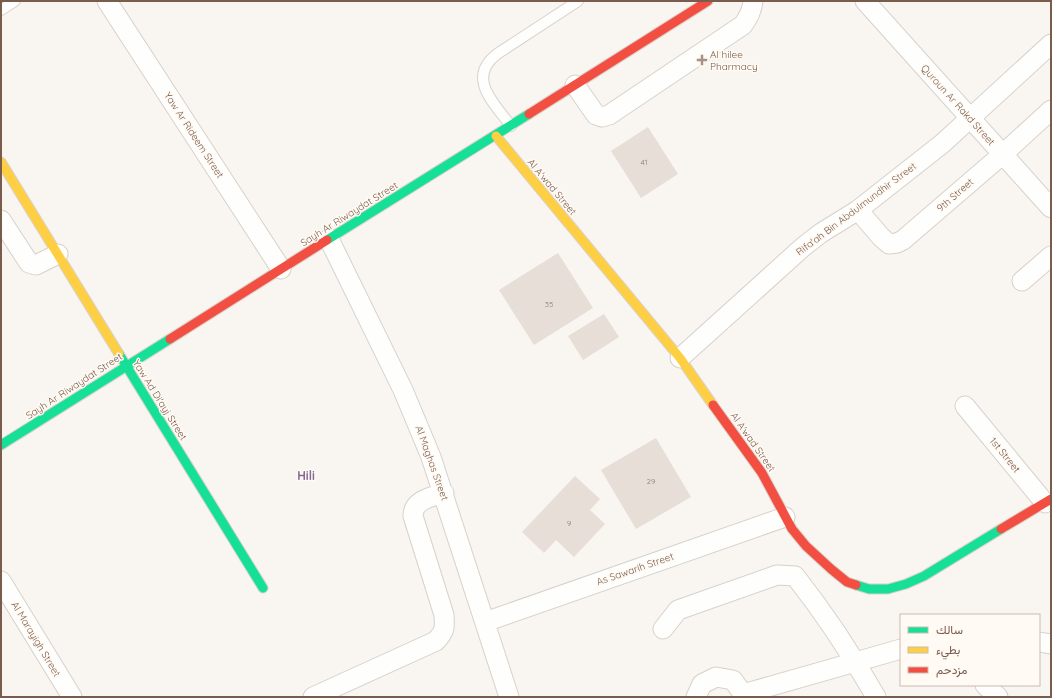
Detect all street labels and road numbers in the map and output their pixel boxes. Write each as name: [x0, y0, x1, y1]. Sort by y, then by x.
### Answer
street label: Quroun Ar Rakd Street: [918, 62, 998, 149]
street label: Yaw Ar Rideem Street: [161, 90, 227, 181]
street label: Al A'wad Street: [525, 156, 580, 218]
street label: Rifa'ah Bin Abdulmundhir Street: [793, 159, 919, 258]
street label: 9th Street: [934, 175, 977, 215]
street label: Sayh Ar Riwaydat Street: [298, 178, 401, 249]
street label: Sayh Ar Riwaydat Street: [23, 350, 125, 422]
street label: Yaw Ad Di'ayj Street: [130, 357, 190, 443]
street label: Al A'wad Street: [728, 410, 779, 475]
street label: Al Maghas Street: [412, 424, 452, 503]
street label: 1st Street: [987, 435, 1024, 476]
street label: As Sawarih Street: [595, 549, 676, 588]
street label: Al Marayigh Street: [8, 599, 64, 679]

